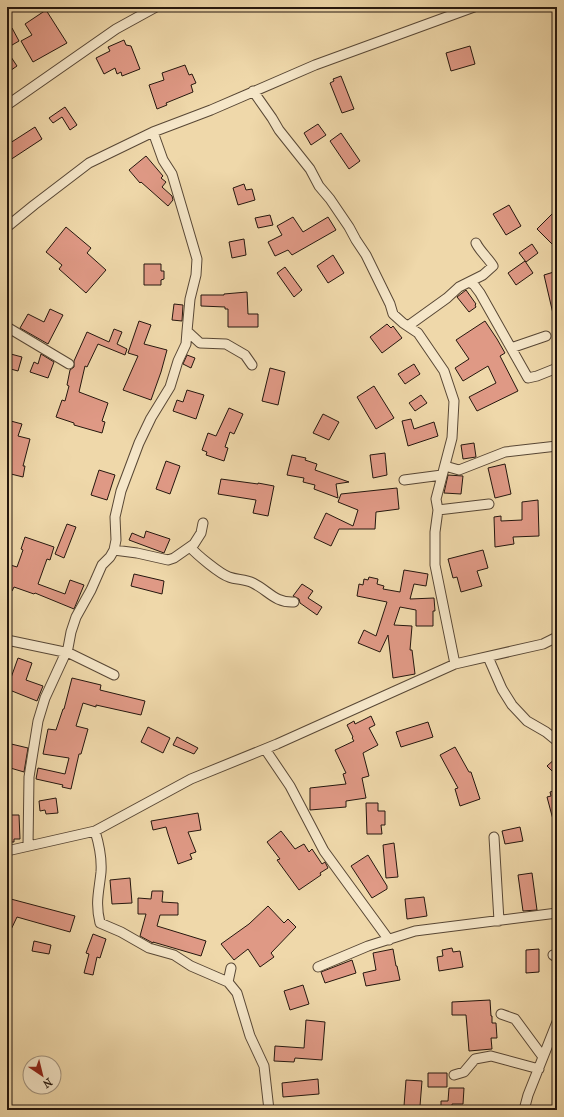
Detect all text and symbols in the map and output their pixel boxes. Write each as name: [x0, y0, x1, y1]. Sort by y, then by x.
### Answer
north arrow: [22, 1055, 62, 1095]
text: N: [40, 1075, 55, 1091]

